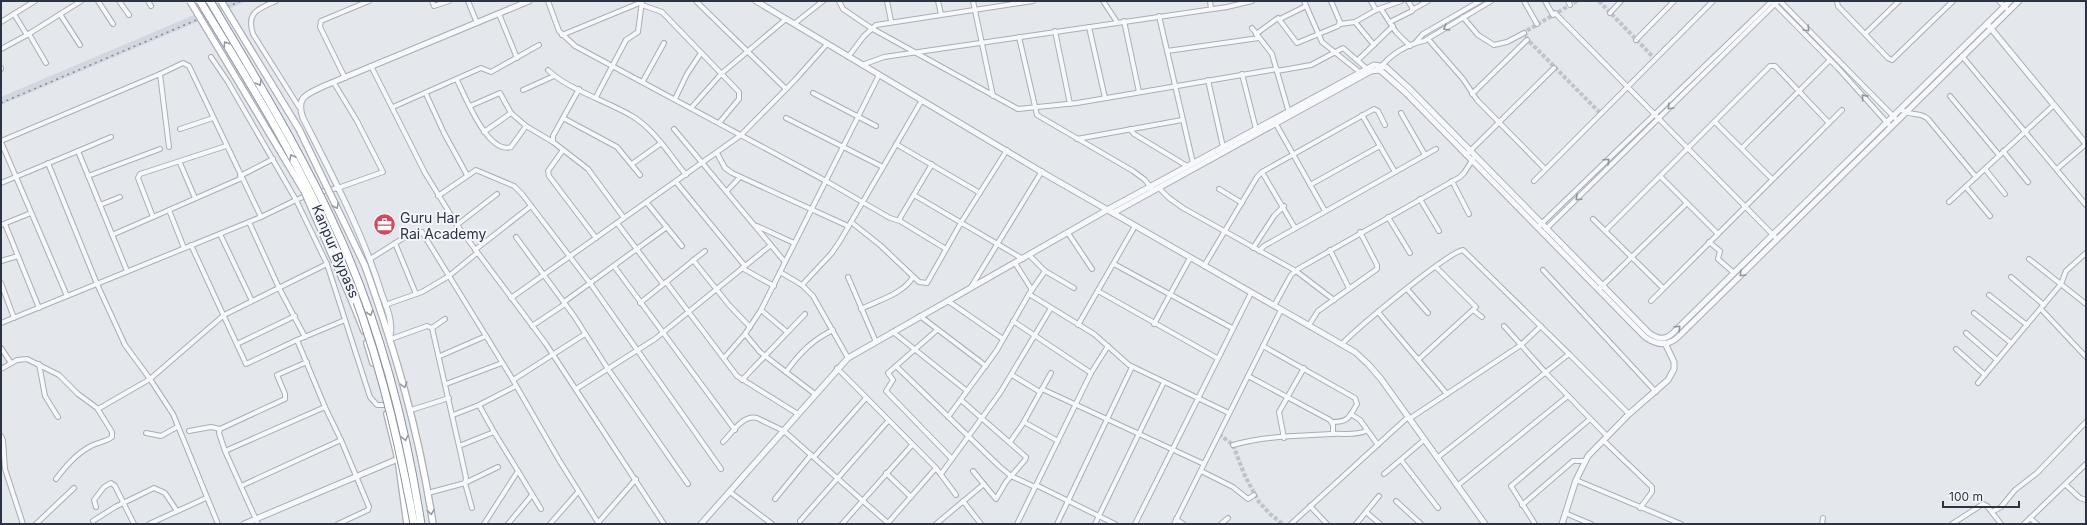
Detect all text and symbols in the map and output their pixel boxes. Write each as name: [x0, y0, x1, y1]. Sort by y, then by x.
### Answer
one-way arrow: [1443, 23, 1450, 30]
one-way arrow: [1803, 24, 1810, 32]
one-way arrow: [224, 41, 231, 48]
one-way arrow: [254, 79, 261, 86]
one-way arrow: [1862, 94, 1869, 102]
one-way arrow: [1667, 102, 1675, 110]
one-way arrow: [289, 153, 297, 161]
one-way arrow: [1602, 159, 1610, 166]
one-way arrow: [1575, 193, 1583, 201]
one-way arrow: [331, 201, 339, 209]
street label: Kanpur Bypass: [309, 202, 363, 300]
place label: Guru Har Rai Academy: [400, 209, 487, 242]
office icon: Guru Har Rai Academy: [372, 212, 398, 238]
one-way arrow: [1739, 269, 1747, 277]
one-way arrow: [365, 309, 373, 316]
one-way arrow: [1673, 325, 1681, 333]
one-way arrow: [399, 382, 408, 389]
one-way arrow: [400, 435, 408, 441]
scale bar: [1943, 483, 2019, 509]
text: 100 m: [1949, 489, 1983, 504]
one-way arrow: [426, 509, 435, 515]

